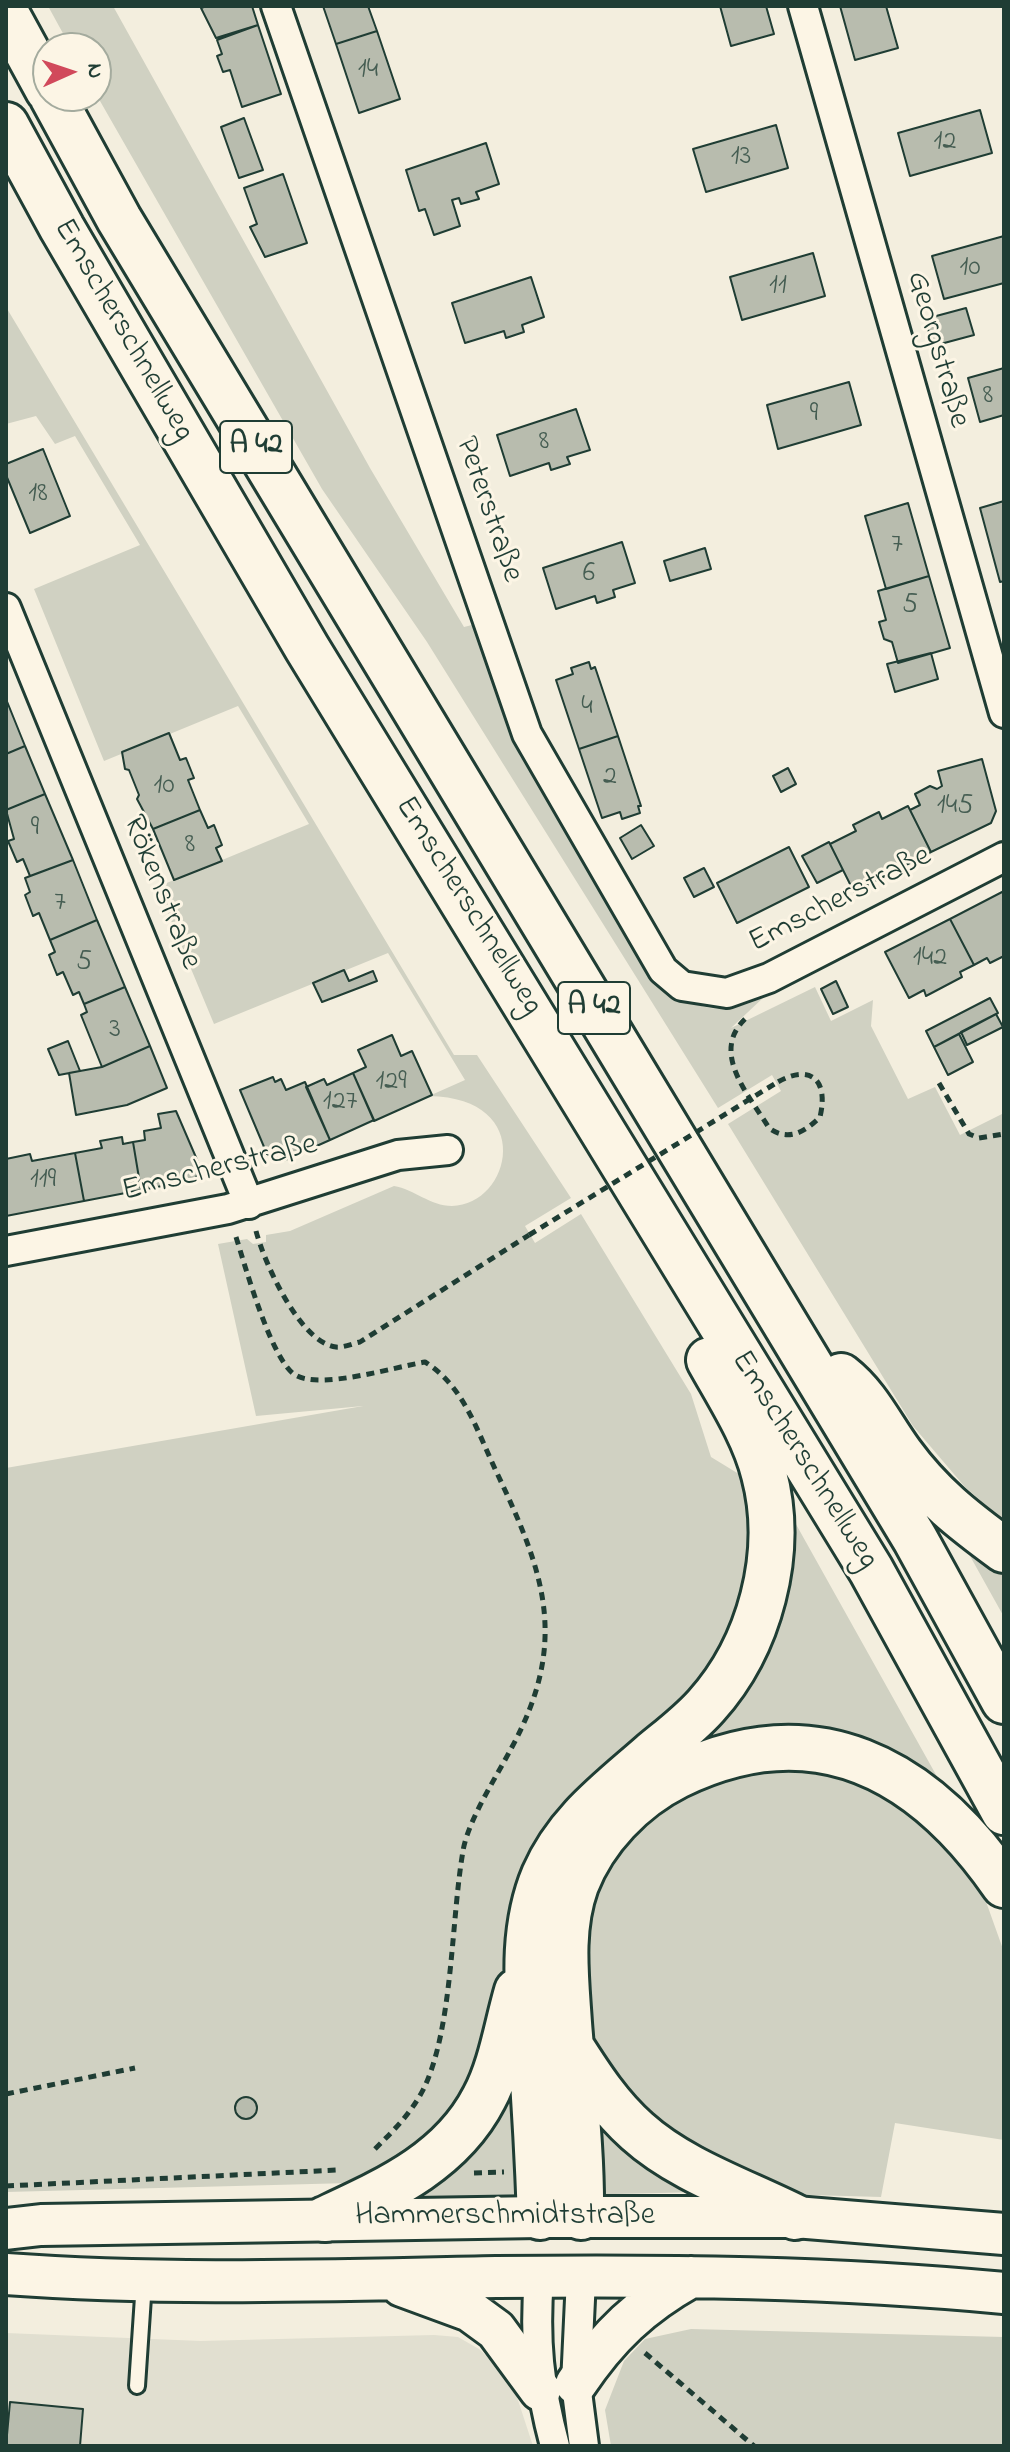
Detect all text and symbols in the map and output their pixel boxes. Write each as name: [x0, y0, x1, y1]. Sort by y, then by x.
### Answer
north arrow: [32, 32, 112, 112]
house number: 14: [358, 54, 378, 88]
text: N: [78, 63, 110, 79]
house number: 12: [934, 126, 956, 160]
house number: 13: [731, 141, 751, 175]
street label: Emscherschnellweg: [43, 213, 201, 449]
house number: 10: [960, 252, 980, 286]
street label: Georgstraße: [895, 267, 977, 433]
house number: 11: [769, 270, 787, 304]
house number: 8: [983, 380, 993, 414]
house number: 9: [810, 398, 818, 432]
road number: A 42: [220, 421, 292, 473]
house number: 8: [539, 426, 549, 460]
street label: Peterstraße: [444, 432, 530, 588]
house number: 18: [28, 478, 48, 512]
house number: 7: [891, 529, 903, 563]
house number: 6: [583, 558, 595, 592]
house number: 5: [902, 589, 918, 623]
house number: 4: [581, 691, 593, 725]
house number: 2: [603, 761, 617, 795]
house number: 10: [154, 770, 174, 804]
house number: 145: [937, 790, 973, 824]
street label: Emscherschnellweg: [384, 791, 550, 1023]
street label: Rökenstraße: [112, 810, 208, 976]
house number: 9: [31, 812, 39, 846]
house number: 8: [185, 829, 195, 863]
street label: Emscherstraße: [743, 839, 939, 963]
house number: 7: [54, 887, 66, 921]
house number: 142: [913, 942, 947, 976]
house number: 5: [76, 946, 92, 980]
road number: A 42: [558, 982, 630, 1034]
house number: 3: [109, 1014, 121, 1048]
house number: 129: [375, 1066, 407, 1100]
house number: 127: [323, 1086, 357, 1120]
street label: Emscherstraße: [119, 1127, 321, 1213]
house number: 119: [30, 1164, 56, 1198]
street label: Emscherschnellweg: [720, 1345, 886, 1577]
street label: Hammerschmidtstraße: [355, 2199, 655, 2237]

